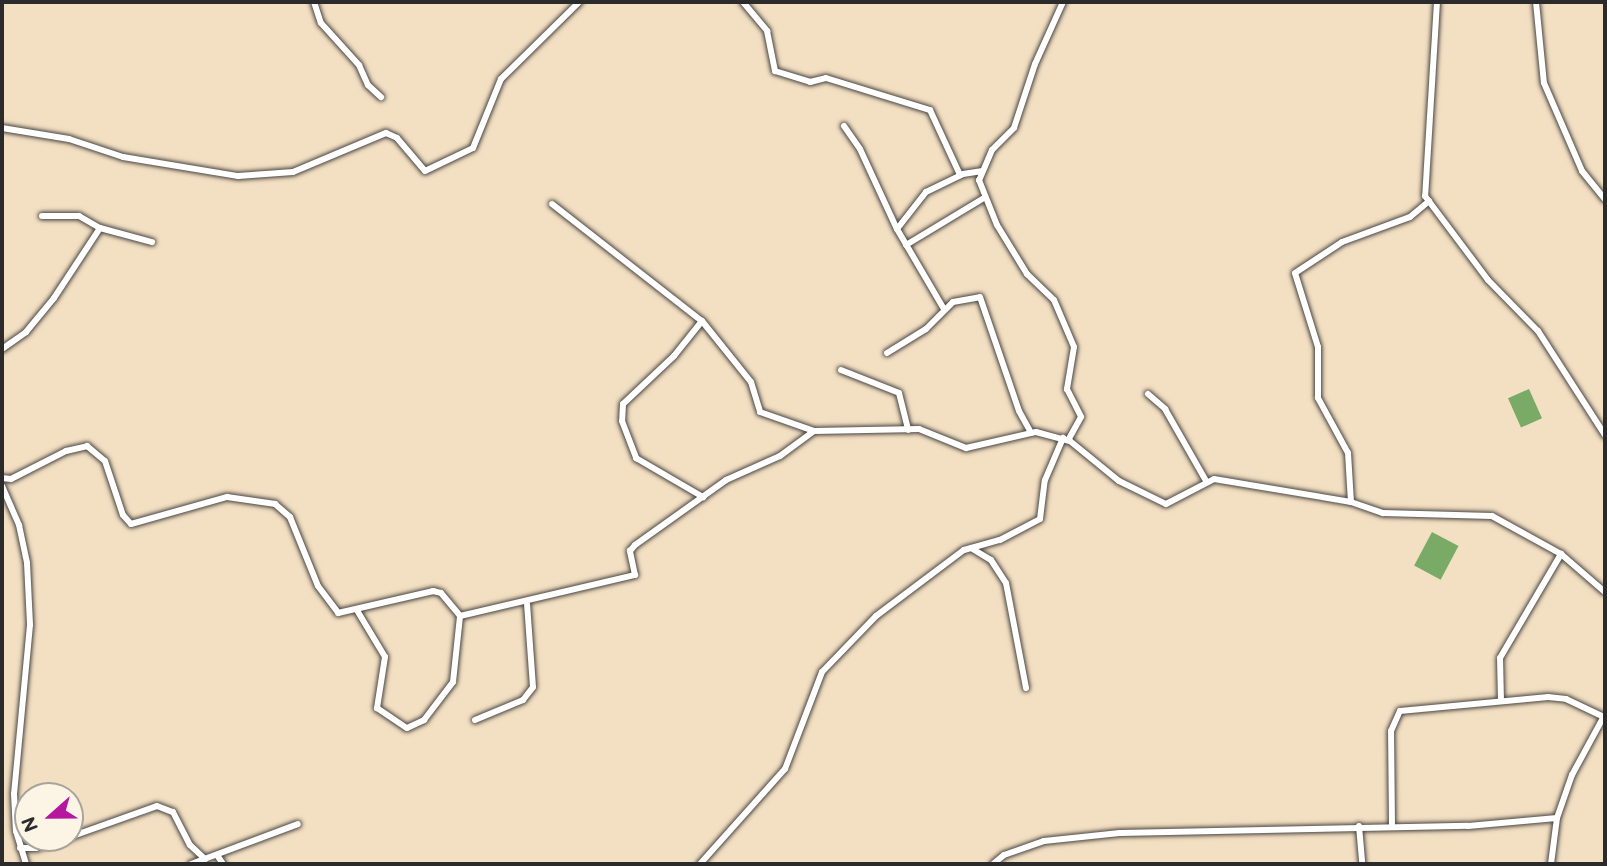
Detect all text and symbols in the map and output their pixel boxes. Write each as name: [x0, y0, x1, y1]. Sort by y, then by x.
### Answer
north arrow: [14, 782, 84, 852]
text: N: [18, 813, 44, 835]

